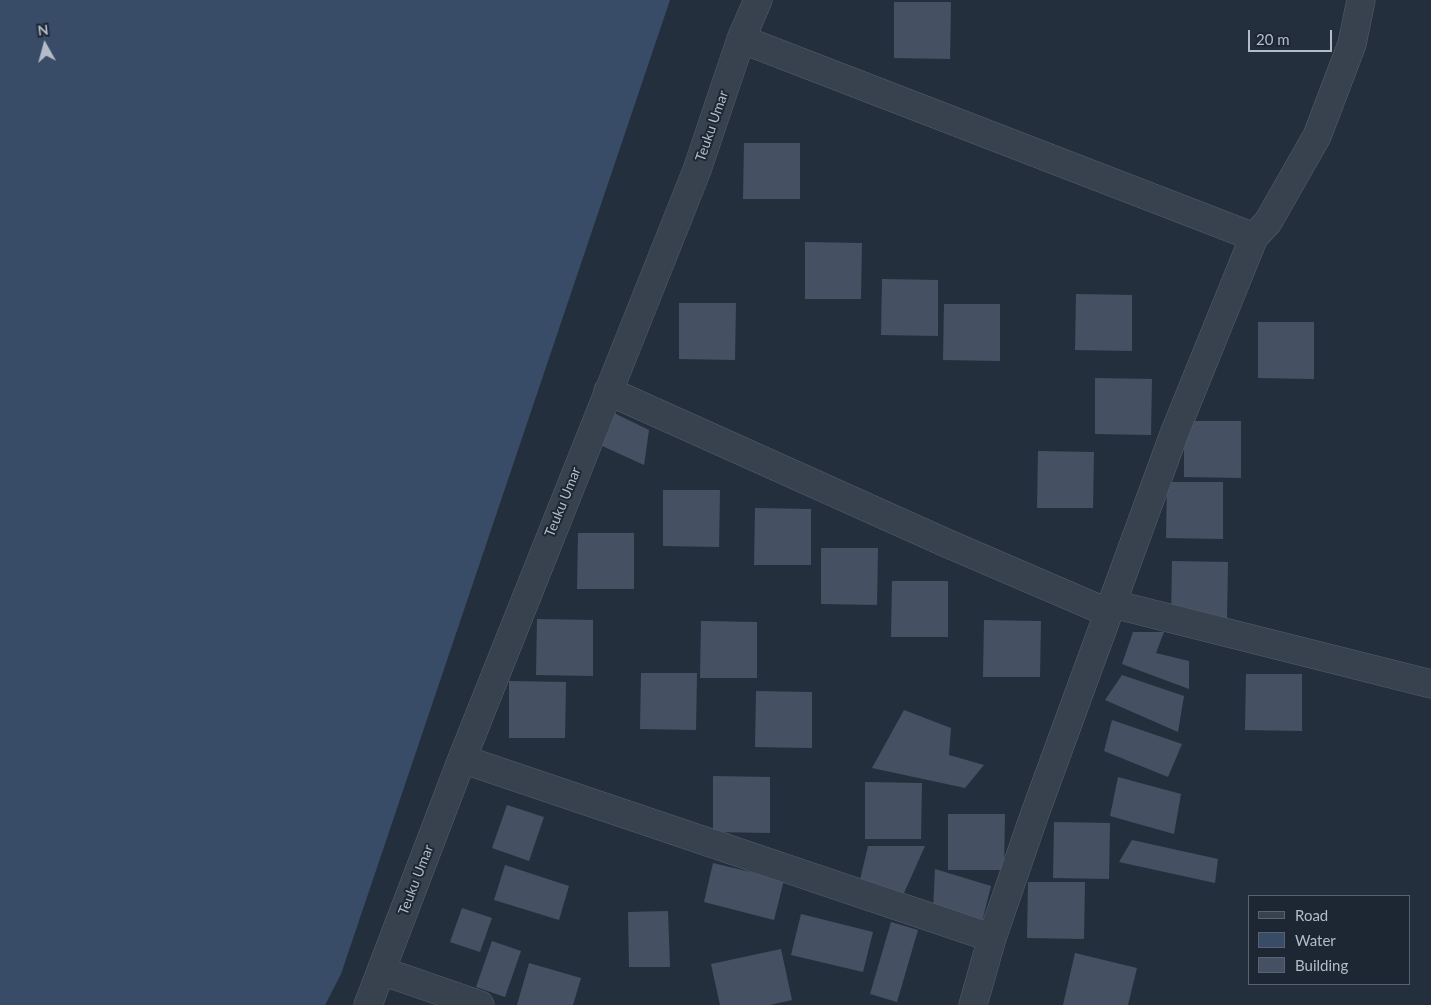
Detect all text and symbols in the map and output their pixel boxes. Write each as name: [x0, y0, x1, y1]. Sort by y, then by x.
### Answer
north arrow: [20, 20, 70, 70]
scale bar: [1251, 20, 1335, 52]
text: N: [37, 21, 49, 39]
text: 20 m: [1256, 30, 1290, 48]
street label: Teuku Umar: [692, 88, 732, 164]
street label: Teuku Umar: [541, 465, 585, 539]
street label: Teuku Umar: [395, 842, 437, 918]
legend: [1248, 895, 1411, 985]
text: Road: [1295, 906, 1328, 924]
text: Water: [1295, 931, 1336, 949]
text: Building: [1295, 956, 1348, 974]

